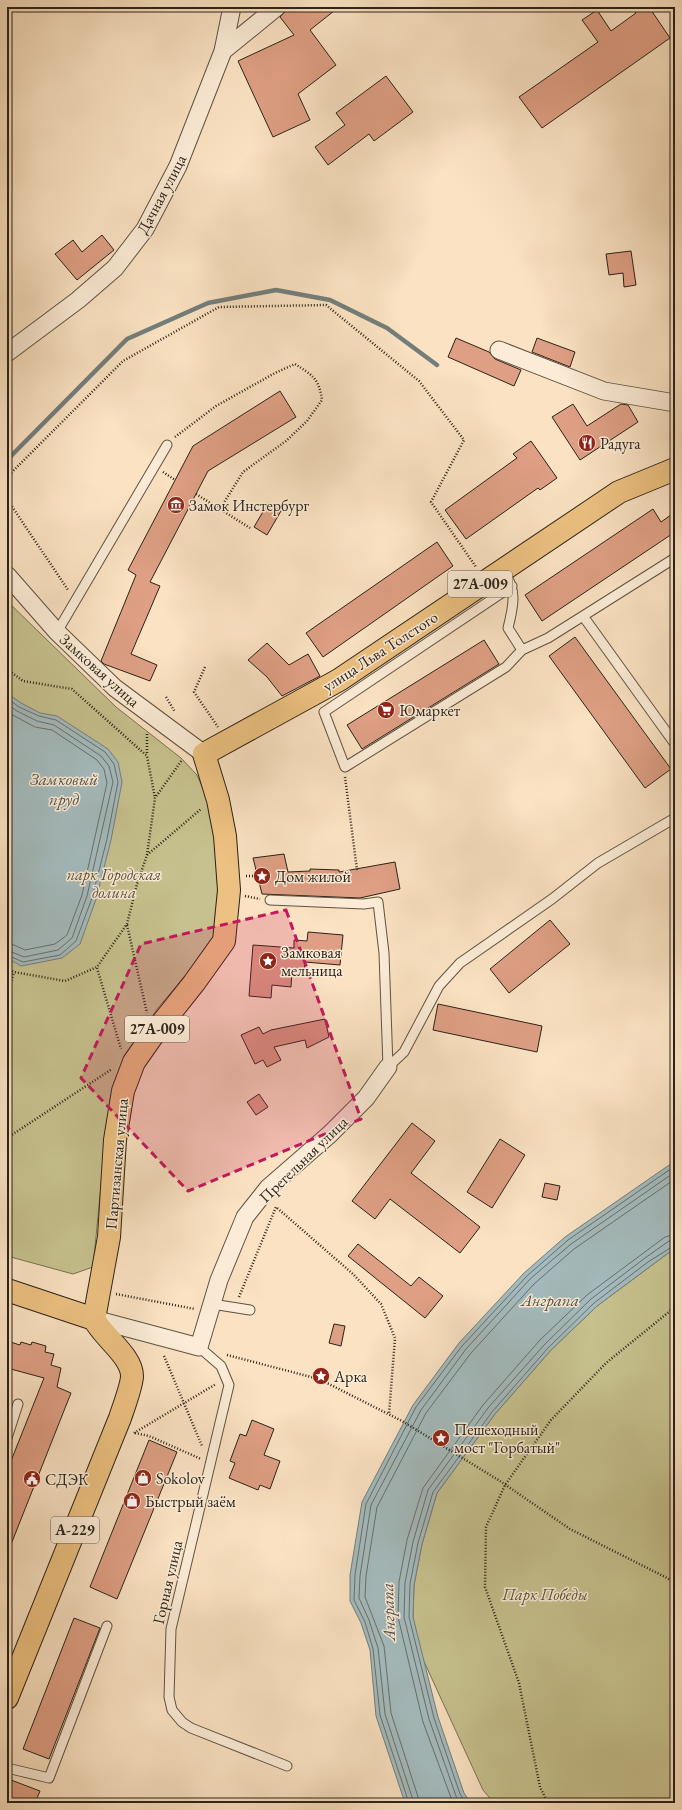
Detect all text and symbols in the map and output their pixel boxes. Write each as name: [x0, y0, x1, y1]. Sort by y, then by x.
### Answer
street label: Дачная улица: [132, 150, 191, 238]
restaurant icon: Радуга: [577, 433, 597, 453]
place label: Радуга: [600, 433, 641, 454]
museum icon: Замок Инстербург: [166, 495, 186, 515]
place label: Замок Инстербург: [189, 495, 310, 516]
road number: 27А-009: [448, 571, 512, 597]
street label: улица Льва Толстого: [319, 606, 442, 697]
street label: Замковая улица: [55, 629, 145, 712]
supermarket icon: Юмаркет: [376, 700, 396, 720]
place label: Юмаркет: [399, 700, 461, 721]
water label: Замковый пруд: [30, 768, 98, 810]
park label: парк Городская долина: [67, 864, 161, 903]
place icon: Дом жилой: [252, 866, 272, 886]
place label: Дом жилой: [275, 866, 352, 887]
place label: Замковая мельница: [281, 942, 343, 981]
place icon: Замковая мельница: [258, 951, 278, 971]
road number: 27А-009: [125, 1016, 189, 1042]
street label: Партизанская улица: [100, 1097, 133, 1230]
street label: Прегельная улица: [254, 1111, 353, 1207]
water label: Анграпа: [519, 1289, 579, 1311]
place icon: Арка: [311, 1366, 331, 1386]
place label: Арка: [333, 1366, 368, 1387]
place label: Пешеходный мост "Горбатый": [454, 1419, 560, 1458]
place icon: Пешеходный мост "Горбатый": [431, 1428, 451, 1448]
shop icon: Sokolov: [133, 1468, 153, 1488]
place label: Sokolov: [156, 1468, 206, 1489]
public building icon: СДЭК: [22, 1469, 42, 1489]
place label: СДЭК: [45, 1469, 89, 1490]
shop icon: Быстрый заём: [122, 1491, 142, 1511]
place label: Быстрый заём: [145, 1491, 236, 1512]
road number: А-229: [51, 1517, 99, 1543]
street label: Горная улица: [148, 1538, 187, 1626]
water label: Анграпа: [376, 1583, 400, 1643]
park label: Парк Победы: [501, 1584, 588, 1605]

